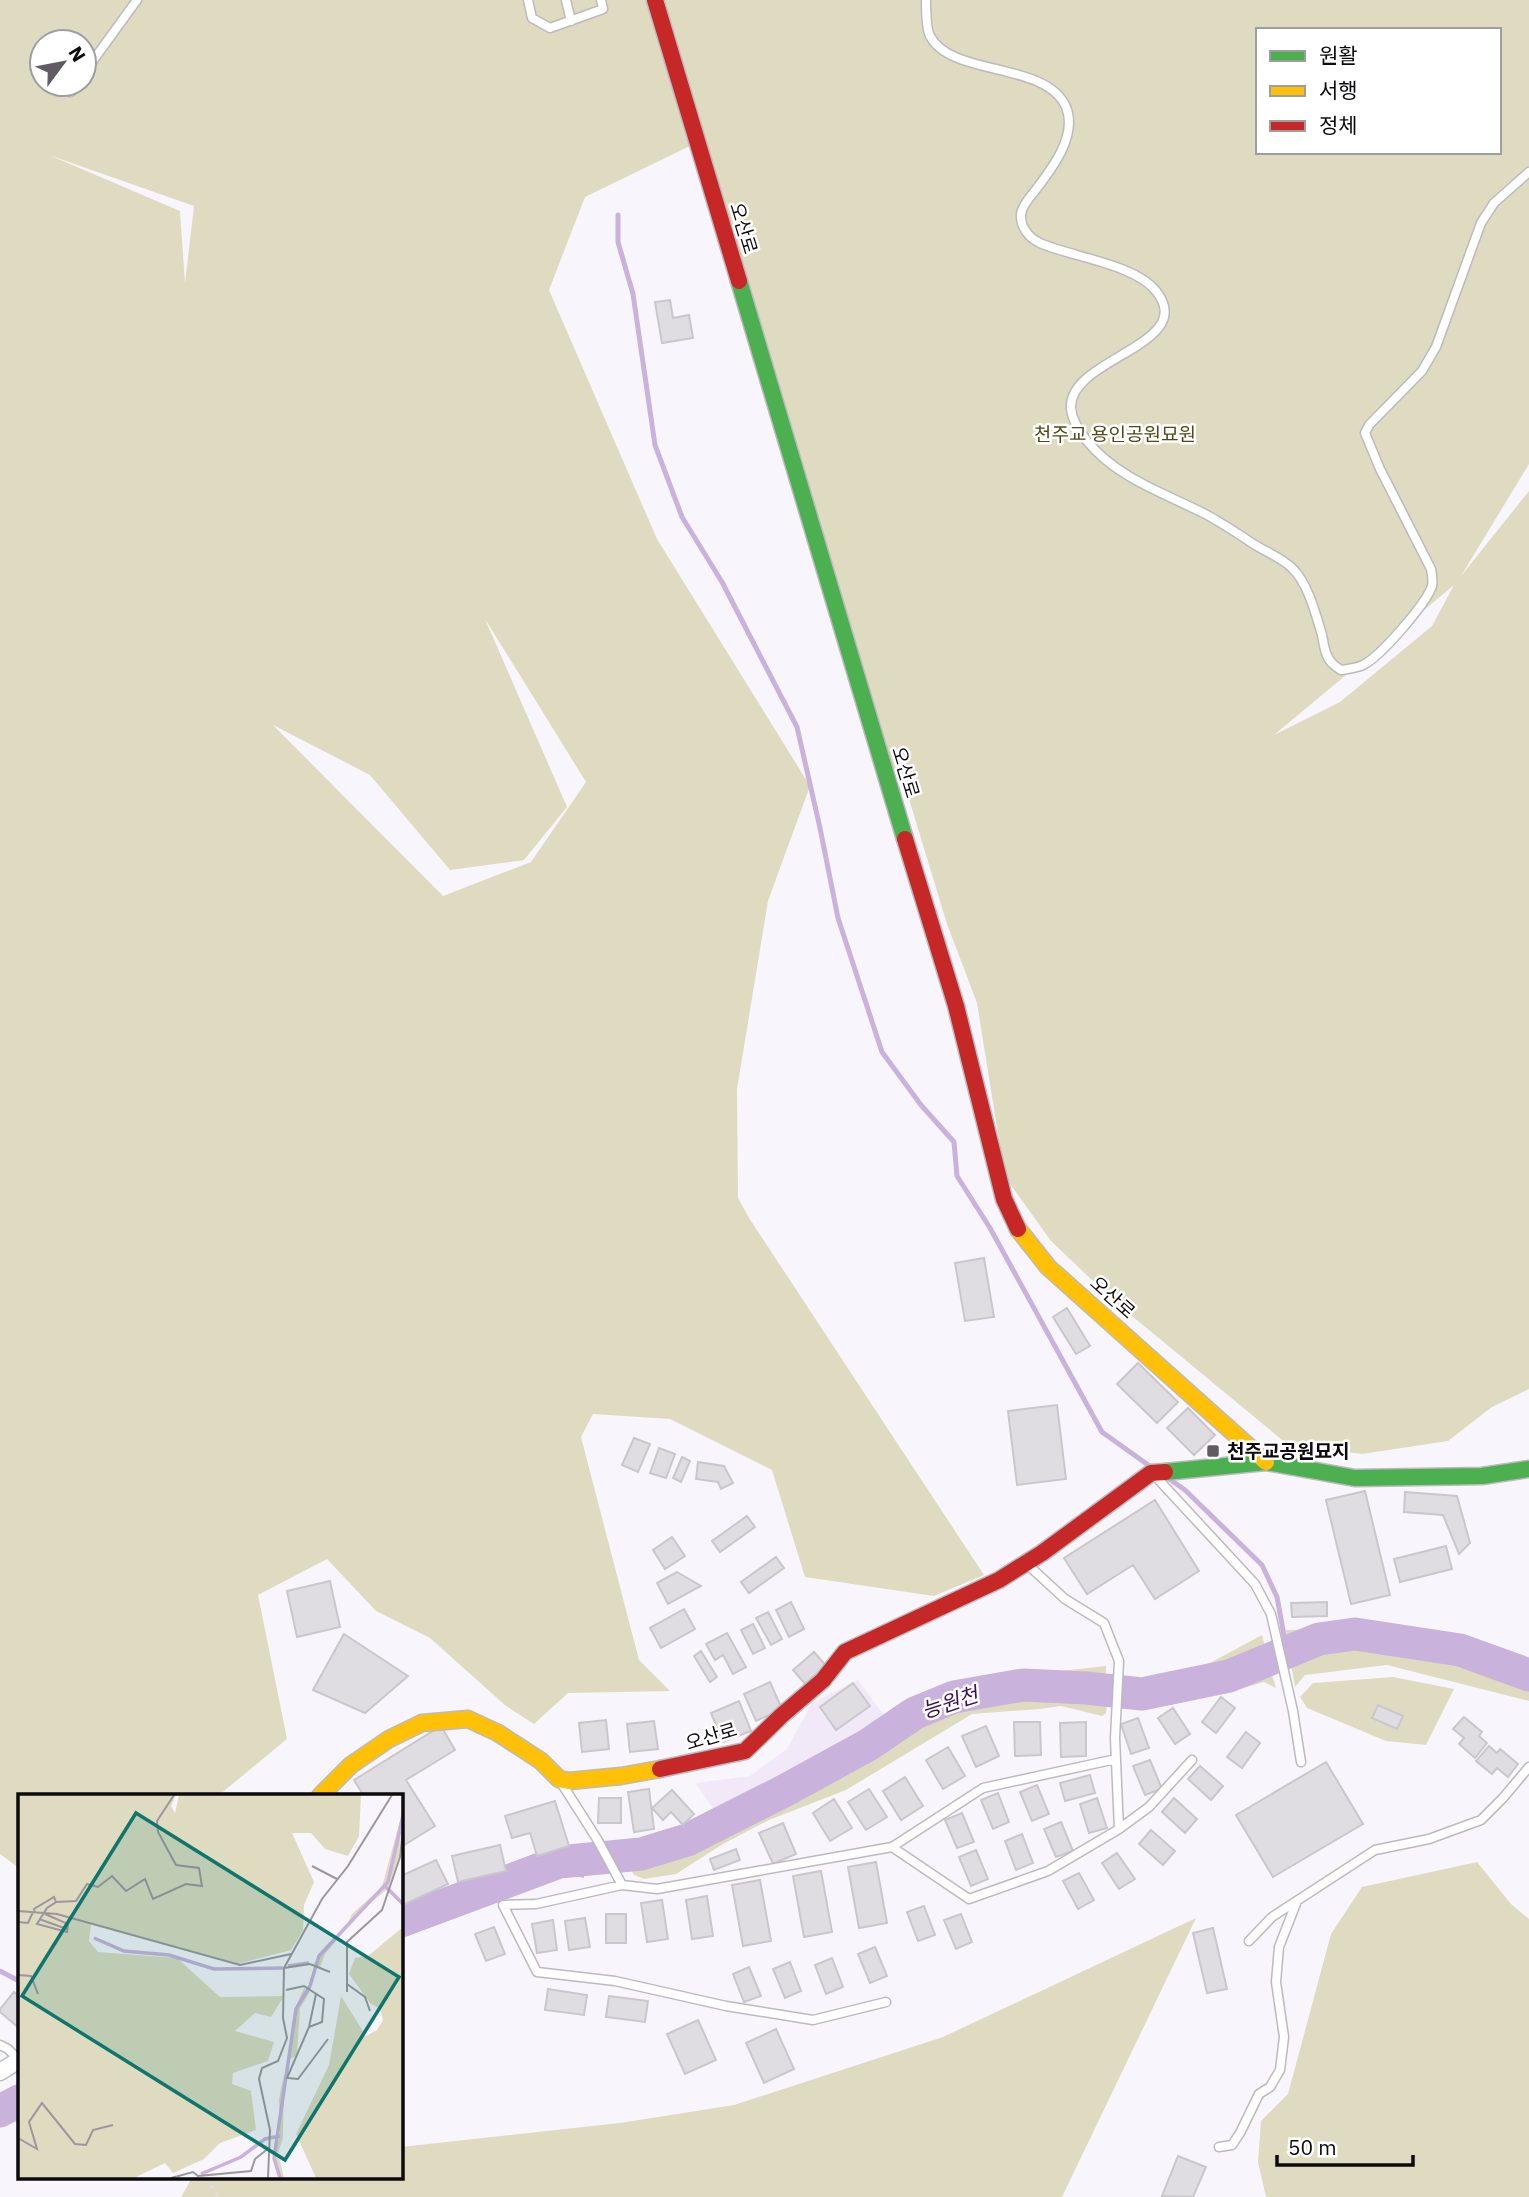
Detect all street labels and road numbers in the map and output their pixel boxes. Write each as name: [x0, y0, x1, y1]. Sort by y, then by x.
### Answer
street label: 오산로: [725, 199, 763, 257]
street label: 오산로: [887, 743, 925, 801]
street label: 오산로: [1085, 1271, 1141, 1323]
street label: 오산로: [682, 1717, 740, 1755]

